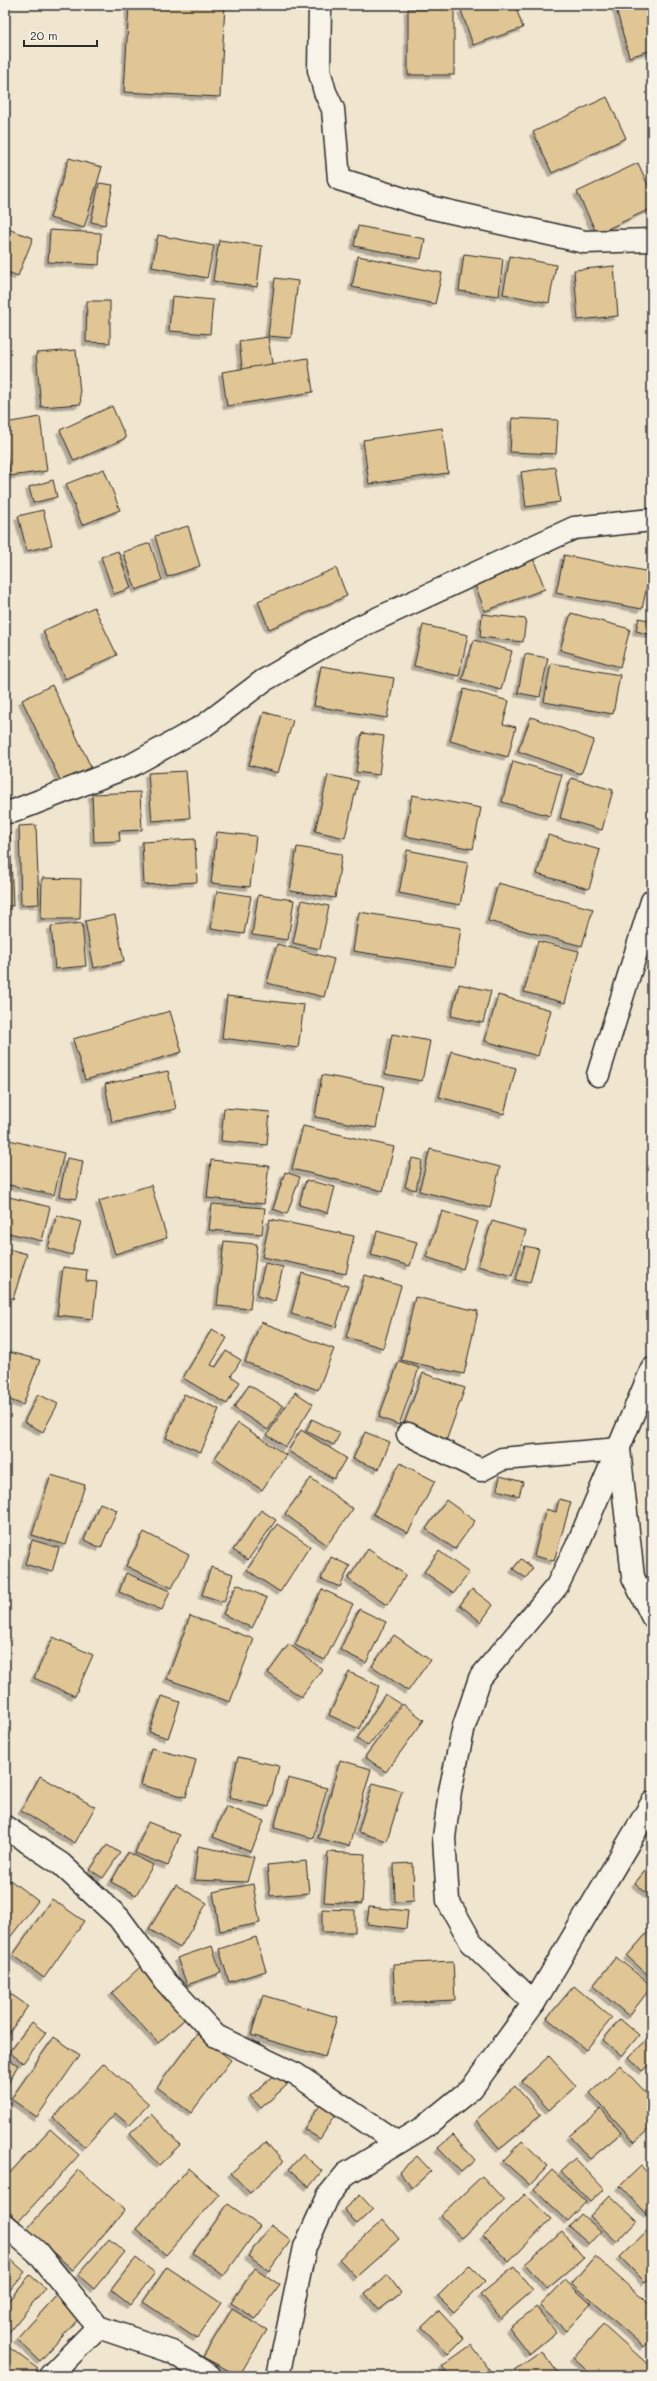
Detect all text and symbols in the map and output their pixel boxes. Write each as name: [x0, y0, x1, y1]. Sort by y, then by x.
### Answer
scale bar: [24, 22, 97, 48]
text: 20 m: [30, 27, 58, 43]

